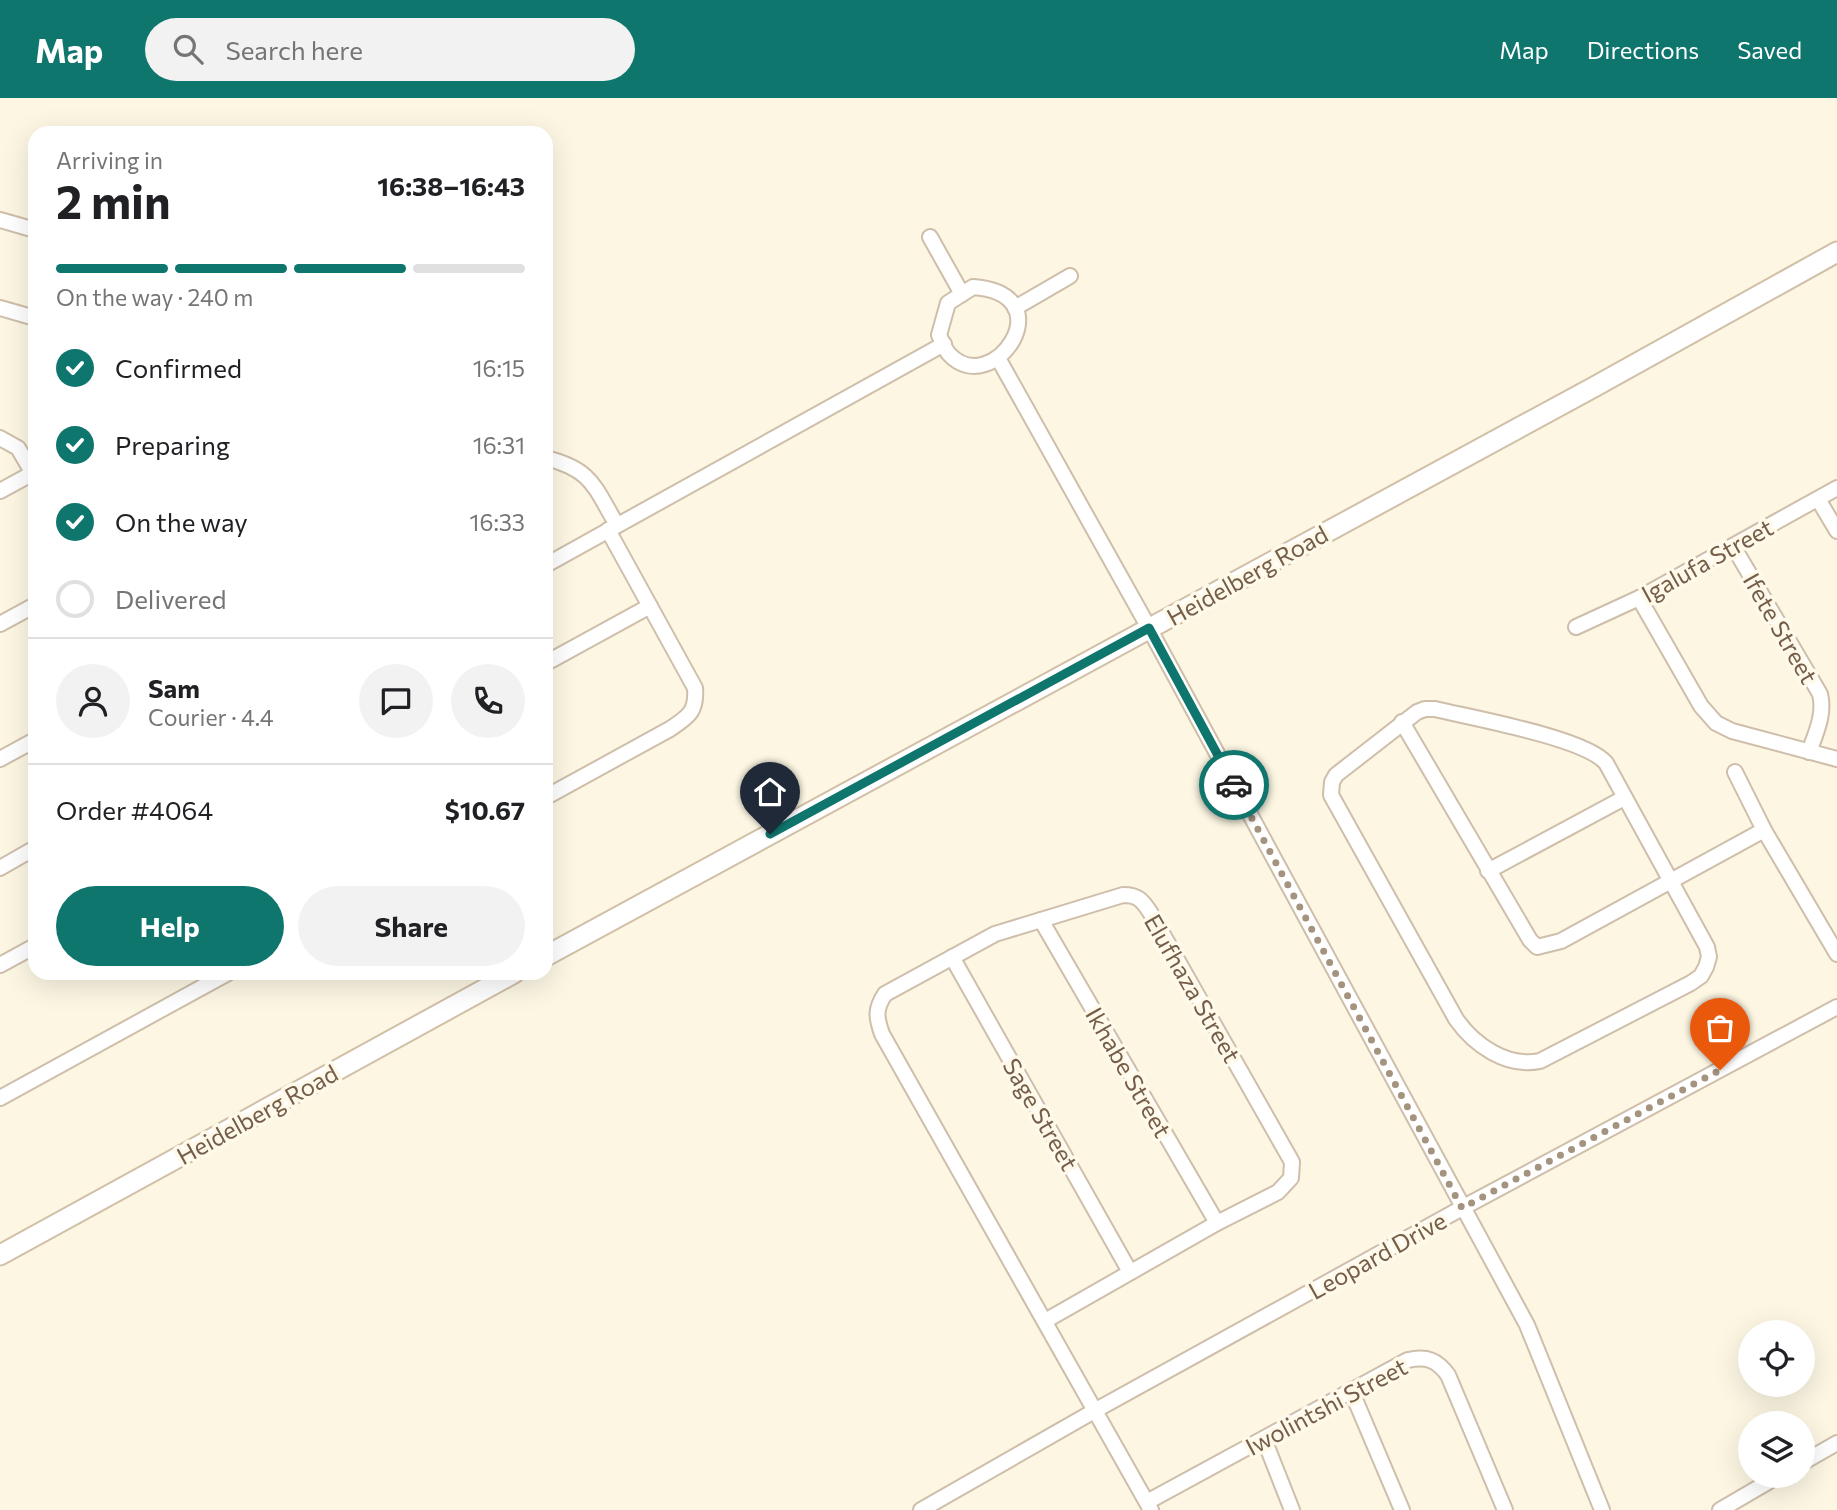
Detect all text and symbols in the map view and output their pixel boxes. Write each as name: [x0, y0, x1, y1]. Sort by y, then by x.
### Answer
search box: [145, 18, 635, 81]
text: Map: [35, 29, 103, 70]
icon: search: [169, 30, 207, 68]
text: Search here: [225, 34, 363, 65]
text: Map: [1499, 35, 1549, 64]
text: Directions: [1587, 35, 1699, 64]
text: Saved: [1737, 35, 1802, 64]
text: Arriving in: [56, 146, 163, 174]
text: 16:38–16:43: [377, 170, 525, 201]
text: 2 min: [56, 172, 171, 228]
text: On the way · 240 m: [56, 283, 253, 311]
icon: check: [56, 349, 94, 387]
text: Confirmed: [115, 352, 242, 383]
text: 16:15: [473, 354, 525, 382]
icon: check: [56, 426, 94, 464]
text: Preparing: [115, 429, 230, 460]
text: 16:31: [473, 431, 525, 459]
icon: check: [56, 503, 94, 541]
text: On the way: [115, 506, 248, 537]
text: 16:33: [470, 508, 525, 536]
street label: Igalufa Street: [1636, 512, 1778, 608]
street label: Heidelberg Road: [1161, 519, 1333, 631]
street label: Ifete Street: [1738, 568, 1824, 689]
text: Delivered: [115, 583, 226, 614]
button: person: [56, 664, 130, 738]
button: chat: [359, 664, 433, 738]
button: phone: [451, 664, 525, 738]
text: Sam: [148, 672, 200, 703]
text: Courier · 4.4: [148, 703, 274, 731]
courier: [1199, 750, 1269, 820]
pin: [740, 762, 800, 834]
icon: car: [1215, 766, 1253, 804]
icon: home: [751, 773, 789, 811]
text: Order #4064: [56, 794, 213, 825]
text: $10.67: [445, 794, 525, 825]
button: Help: [56, 886, 284, 966]
button: Share: [298, 886, 525, 966]
street label: Elufhaza Street: [1139, 909, 1247, 1067]
pin: [1690, 998, 1750, 1070]
street label: Ikhabe Street: [1080, 1002, 1178, 1142]
icon: bag: [1701, 1009, 1739, 1047]
street label: Sage Street: [997, 1053, 1085, 1175]
street label: Heidelberg Road: [171, 1058, 343, 1170]
street label: Leopard Drive: [1303, 1205, 1451, 1305]
map controls: [1738, 1320, 1815, 1488]
button: locate: [1738, 1320, 1815, 1397]
street label: Iwolintshi Street: [1240, 1351, 1412, 1461]
button: layers: [1738, 1411, 1815, 1488]

